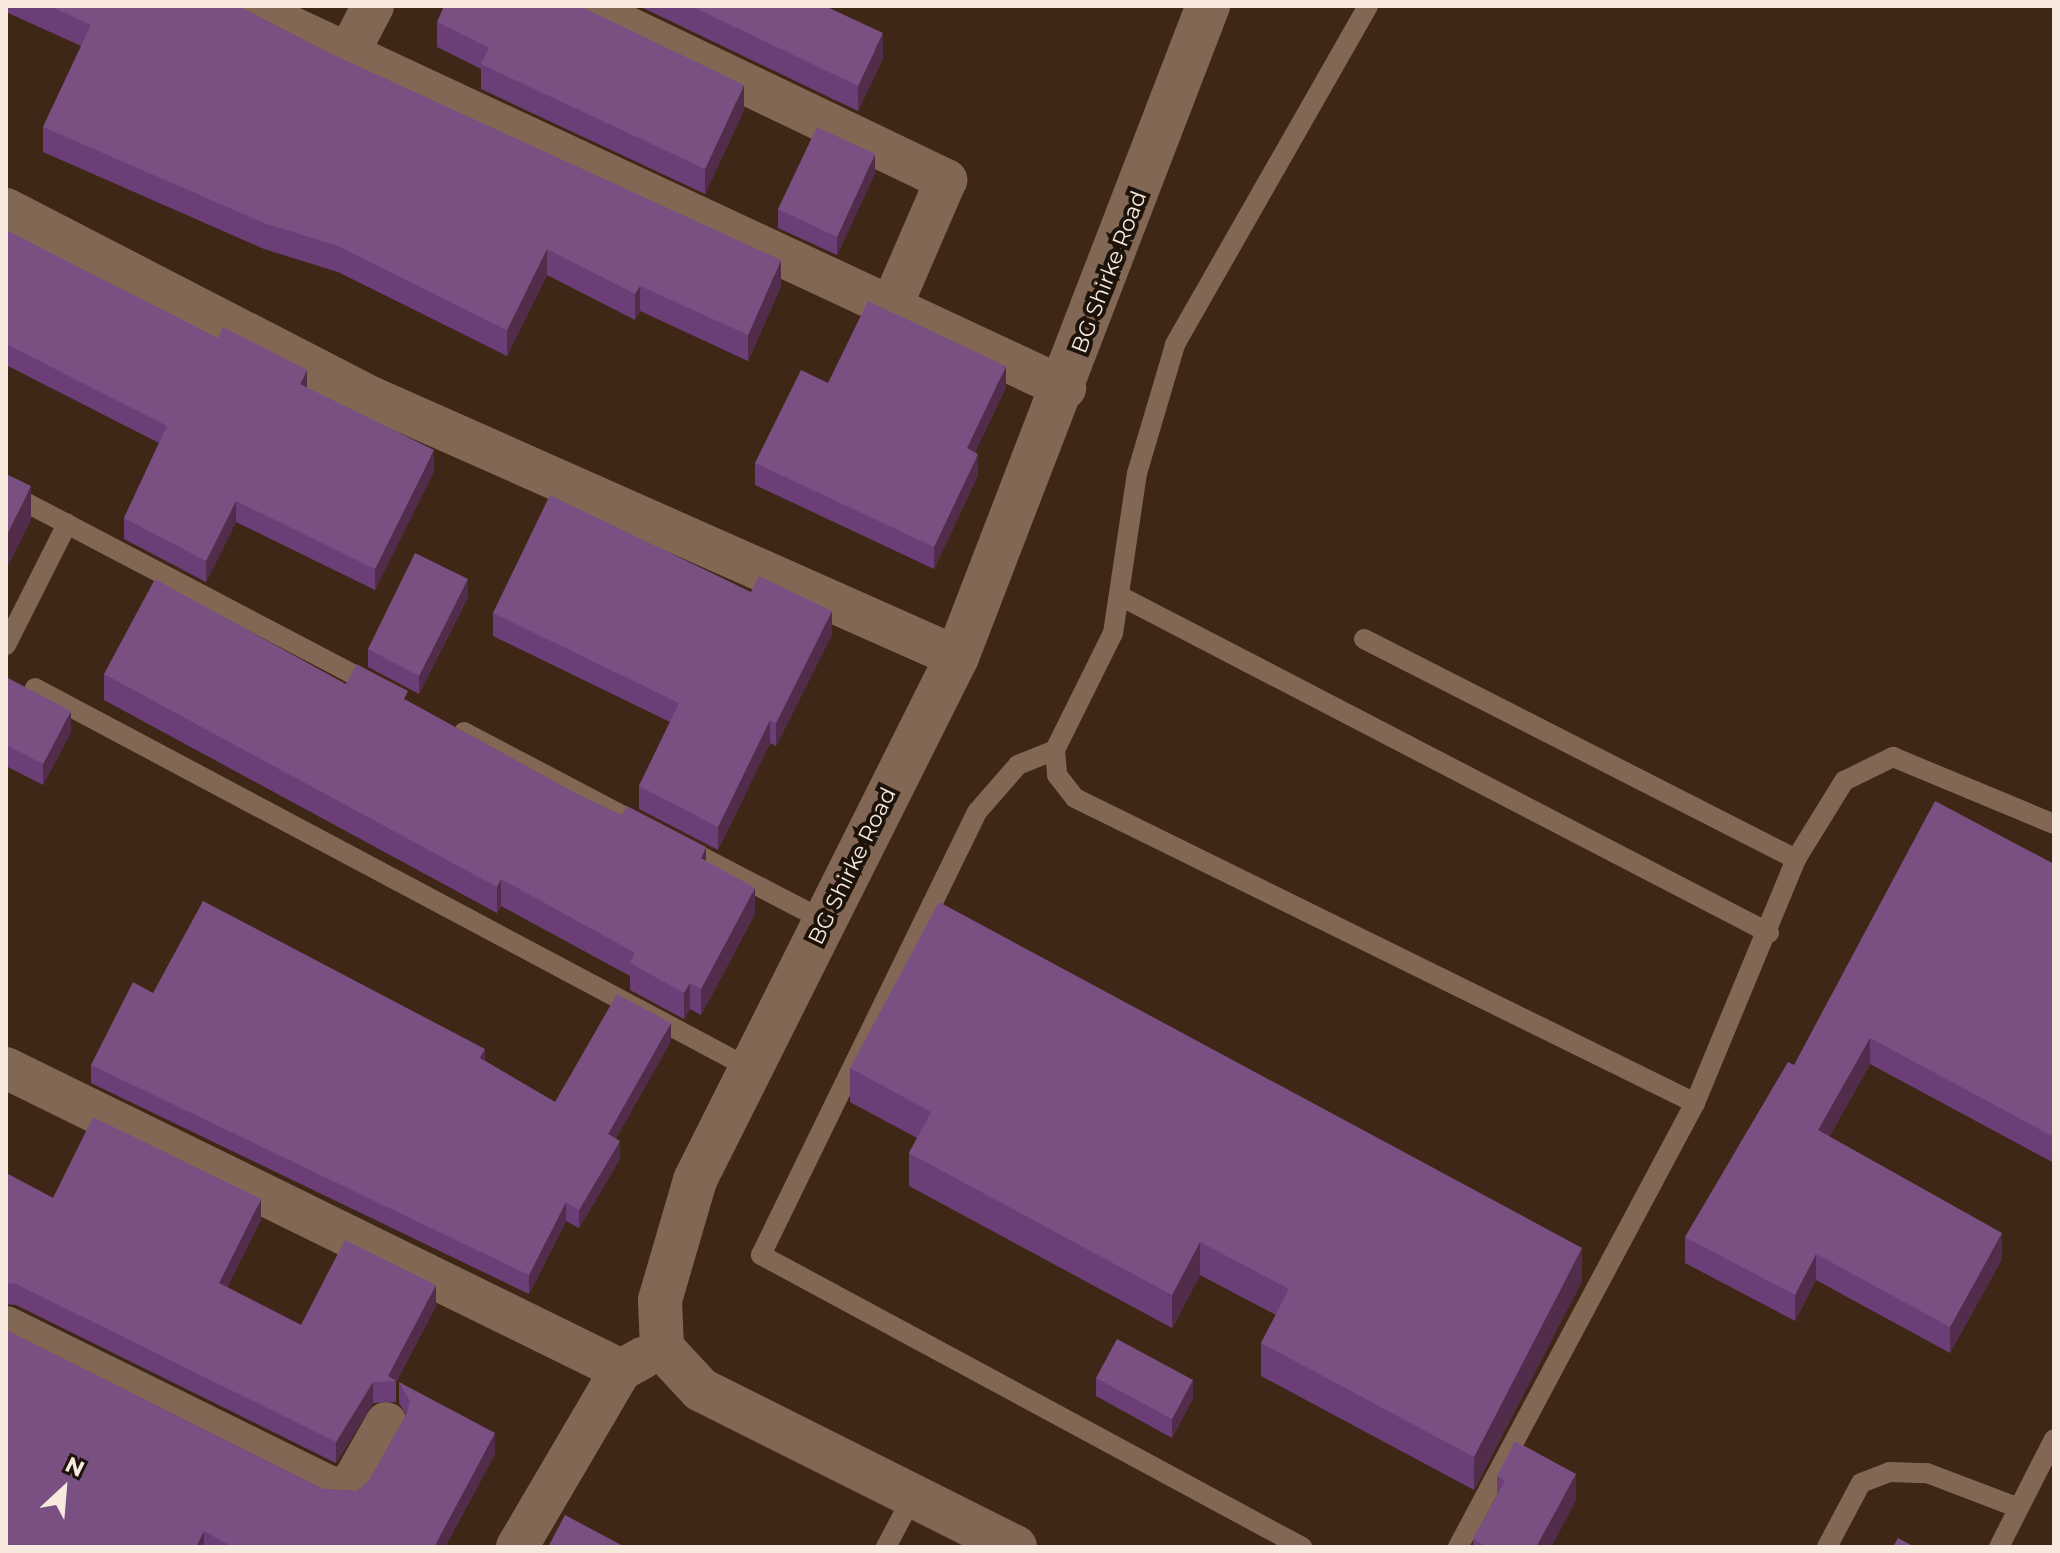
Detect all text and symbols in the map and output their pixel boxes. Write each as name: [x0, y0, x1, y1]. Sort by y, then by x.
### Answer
street label: BG Shirke Road: [1066, 187, 1152, 357]
street label: BG Shirke Road: [803, 783, 901, 949]
north arrow: [24, 1449, 104, 1529]
text: N: [61, 1451, 89, 1483]

